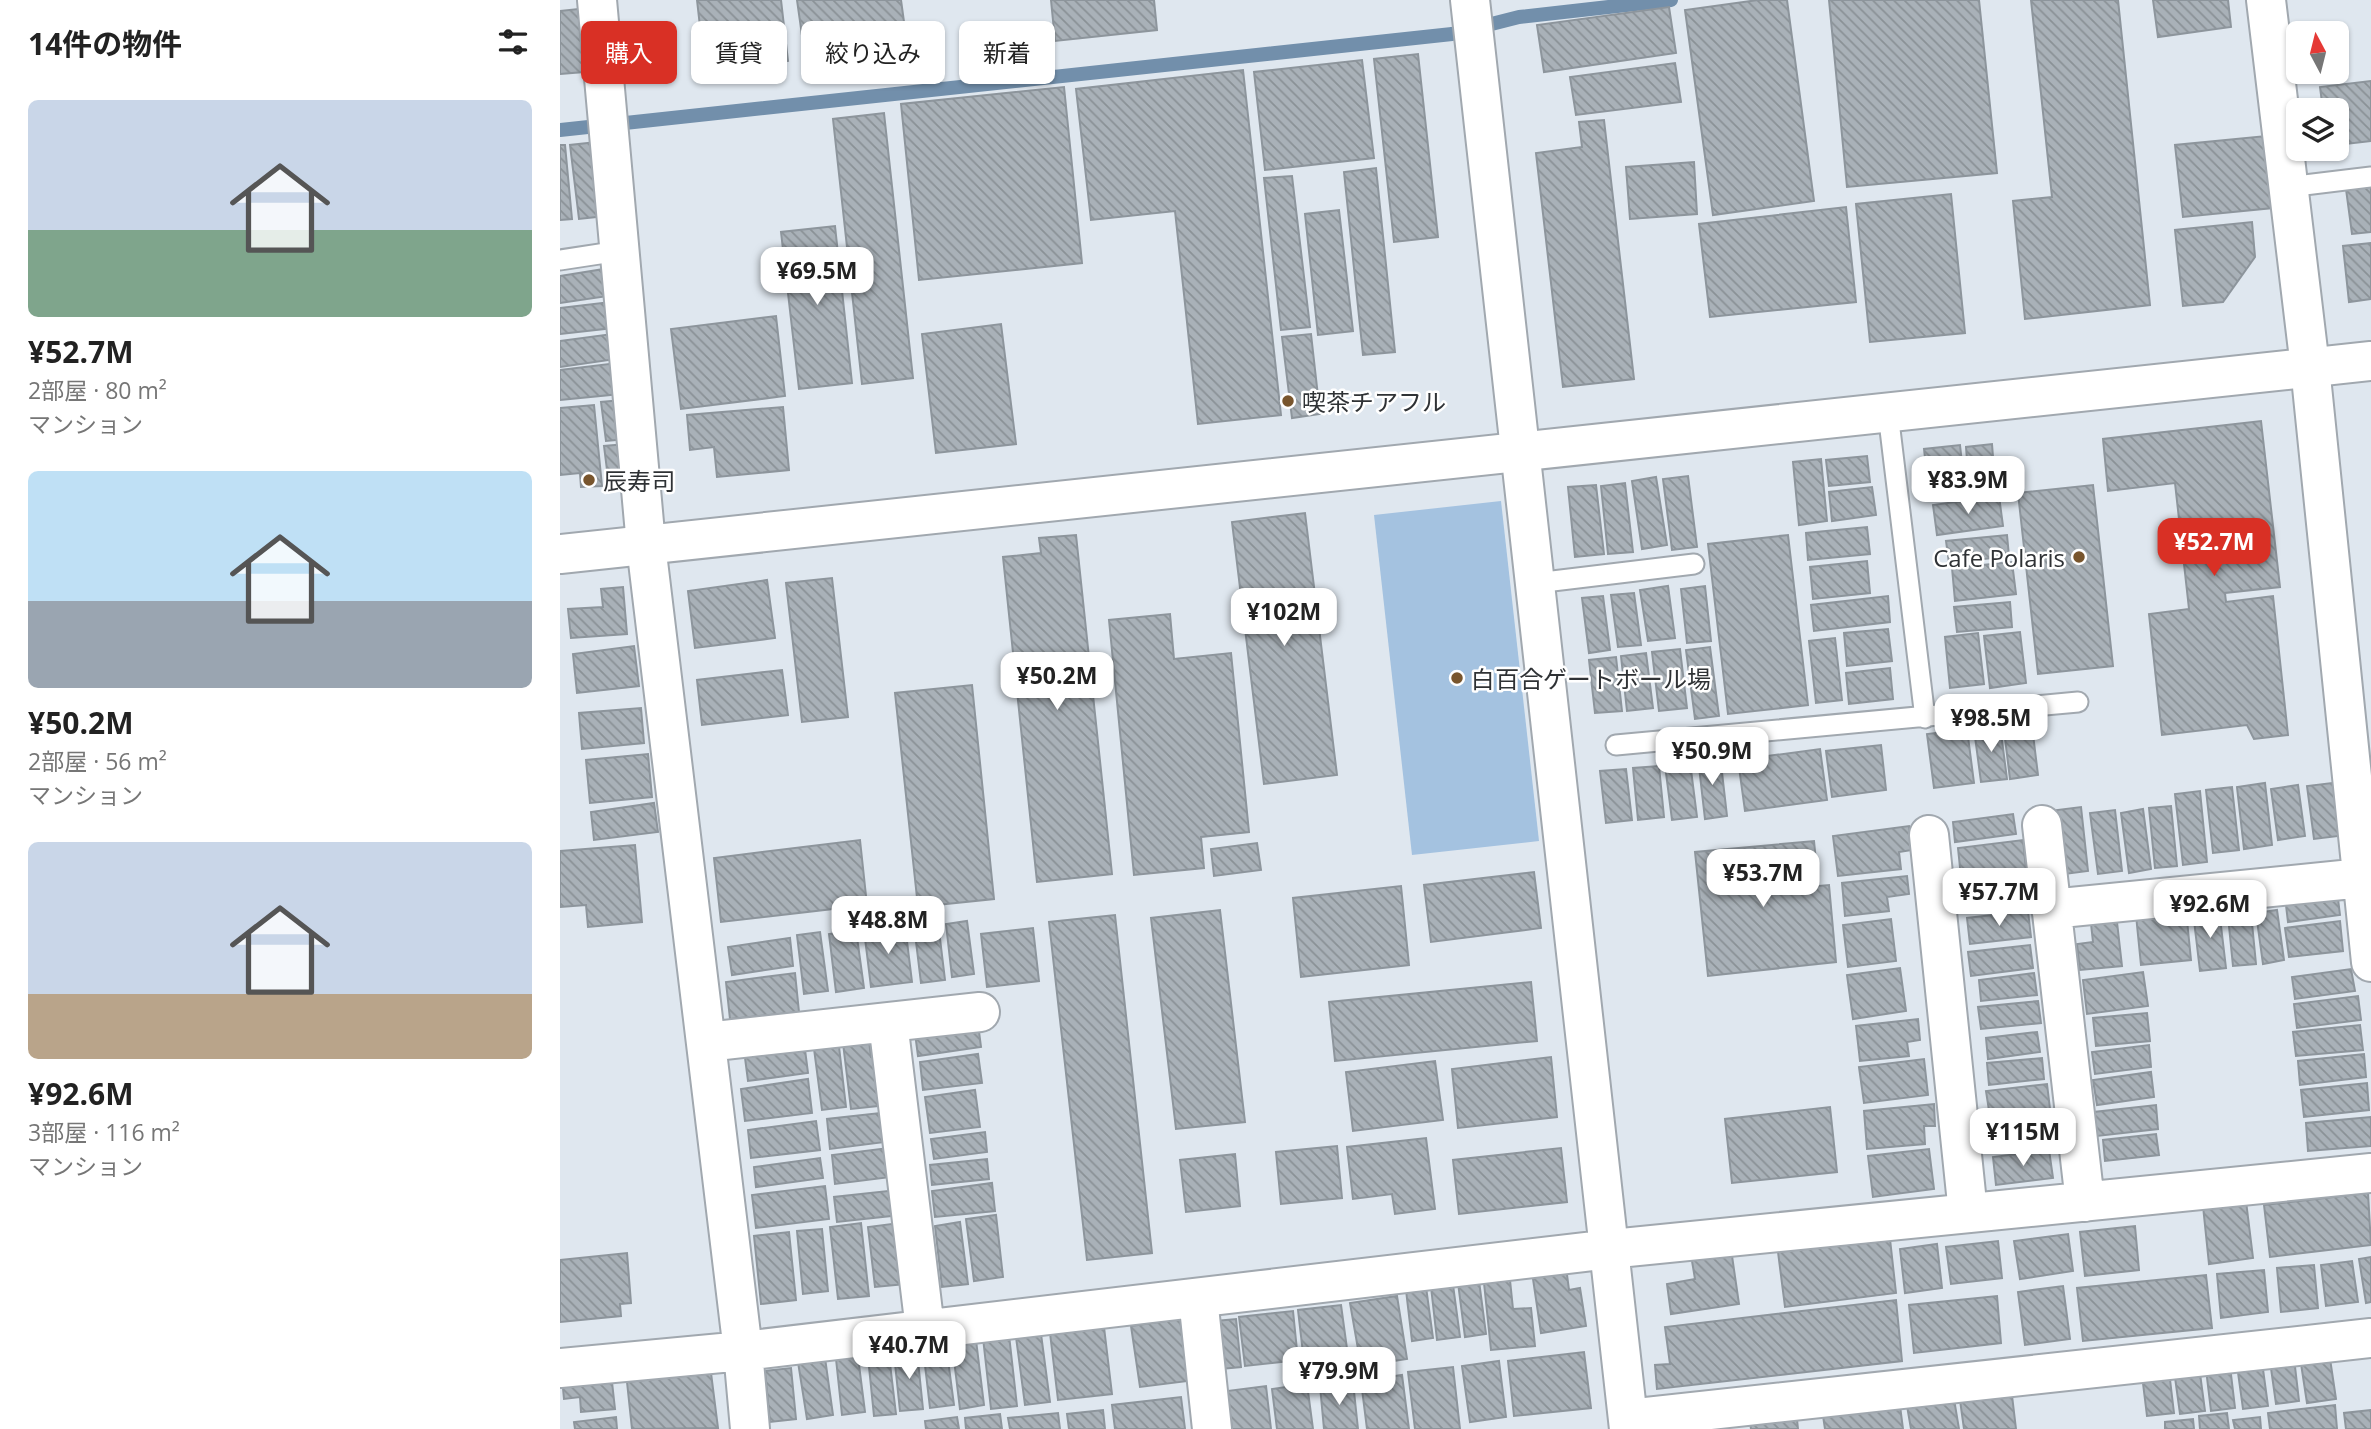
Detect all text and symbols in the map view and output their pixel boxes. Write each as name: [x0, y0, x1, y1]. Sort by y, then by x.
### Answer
chip: 購入: [581, 21, 677, 84]
chip: 賃貸: [691, 21, 787, 84]
chip: 絞り込み: [801, 21, 945, 84]
chip: 新着: [959, 21, 1055, 84]
north arrow: [2286, 21, 2348, 84]
map controls: [2286, 21, 2349, 161]
text: 14件の物件: [28, 23, 182, 64]
icon: filters: [494, 23, 532, 61]
button: layers: [2286, 98, 2349, 161]
icon: home: [217, 145, 343, 271]
pin: ¥69.5M: [760, 247, 874, 307]
text: ¥69.5M: [777, 254, 857, 286]
text: ¥52.7M: [28, 331, 133, 372]
text: 2部屋 · 80 m²: [28, 374, 167, 406]
place label: 喫茶チアフル: [1302, 385, 1446, 418]
marker: 喫茶チアフル: [1280, 393, 1296, 409]
text: マンション: [28, 408, 143, 440]
pin: ¥83.9M: [1911, 456, 2025, 516]
text: ¥83.9M: [1928, 463, 2008, 495]
place label: 辰寿司: [603, 464, 675, 497]
marker: 辰寿司: [581, 472, 597, 488]
icon: home: [217, 516, 343, 642]
pin: ¥52.7M: [2157, 518, 2271, 578]
text: ¥52.7M: [2174, 525, 2254, 557]
place label: Cafe Polaris: [1933, 541, 2065, 574]
marker: Cafe Polaris: [2071, 549, 2087, 565]
pin: ¥102M: [1235, 588, 1333, 648]
text: ¥102M: [1247, 595, 1321, 627]
pin: ¥50.2M: [1000, 652, 1114, 712]
text: ¥50.2M: [1017, 659, 1097, 691]
place label: 白百合ゲートボール場: [1471, 662, 1711, 695]
marker: 白百合ゲートボール場: [1449, 670, 1465, 686]
pin: ¥98.5M: [1934, 694, 2048, 754]
text: ¥98.5M: [1951, 701, 2031, 733]
text: ¥50.2M: [28, 702, 133, 743]
pin: ¥50.9M: [1655, 728, 1769, 787]
text: ¥50.9M: [1672, 734, 1752, 766]
text: 2部屋 · 56 m²: [28, 745, 167, 777]
text: マンション: [28, 779, 143, 811]
pin: ¥53.7M: [1706, 850, 1820, 909]
text: ¥53.7M: [1723, 856, 1803, 888]
pin: ¥57.7M: [1942, 869, 2056, 928]
text: ¥57.7M: [1959, 875, 2039, 907]
pin: ¥92.6M: [2153, 880, 2267, 940]
icon: home: [217, 887, 343, 1013]
text: ¥92.6M: [2170, 887, 2250, 919]
pin: ¥48.8M: [831, 897, 945, 956]
text: ¥48.8M: [848, 903, 928, 935]
text: ¥92.6M: [28, 1073, 133, 1114]
pin: ¥115M: [1974, 1108, 2072, 1168]
text: ¥115M: [1986, 1115, 2060, 1147]
text: 3部屋 · 116 m²: [28, 1116, 180, 1148]
text: マンション: [28, 1150, 143, 1182]
pin: ¥40.7M: [852, 1322, 966, 1381]
text: ¥40.7M: [869, 1328, 949, 1360]
pin: ¥79.9M: [1282, 1348, 1396, 1407]
text: ¥79.9M: [1299, 1354, 1379, 1386]

